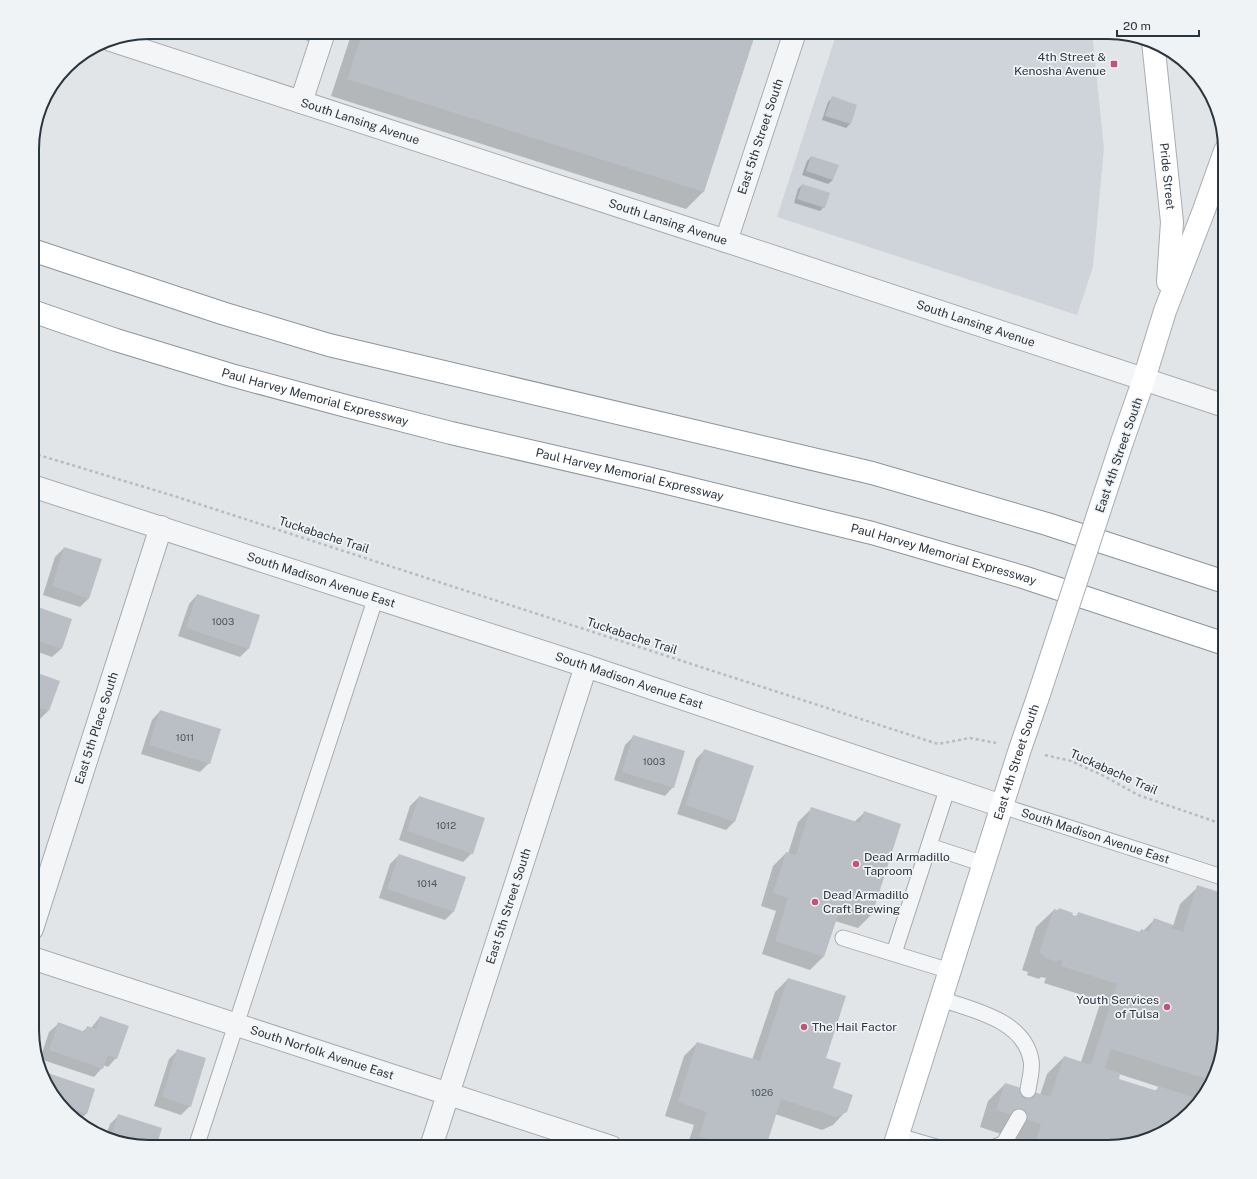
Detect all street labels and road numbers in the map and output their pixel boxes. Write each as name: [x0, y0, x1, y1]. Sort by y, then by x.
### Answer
street label: East 5th Street South: [735, 77, 786, 196]
street label: South Lansing Avenue: [299, 95, 421, 147]
street label: Pride Street: [1157, 142, 1178, 211]
street label: South Lansing Avenue: [607, 196, 729, 248]
street label: South Lansing Avenue: [914, 297, 1037, 350]
street label: Paul Harvey Memorial Expressway: [220, 366, 410, 429]
street label: East 4th Street South: [1093, 396, 1145, 514]
street label: Paul Harvey Memorial Expressway: [534, 446, 726, 504]
street label: Tuckabache Trail: [277, 514, 371, 556]
street label: Paul Harvey Memorial Expressway: [849, 521, 1039, 588]
street label: South Madison Avenue East: [245, 549, 397, 611]
street label: Tuckabache Trail: [585, 615, 679, 657]
street label: South Madison Avenue East: [553, 649, 705, 712]
street label: East 5th Place South: [72, 670, 121, 786]
street label: East 4th Street South: [991, 702, 1042, 822]
street label: Tuckabache Trail: [1068, 746, 1160, 798]
street label: South Madison Avenue East: [1019, 806, 1172, 867]
street label: East 5th Street South: [483, 846, 534, 966]
street label: South Norfolk Avenue East: [248, 1023, 396, 1083]

